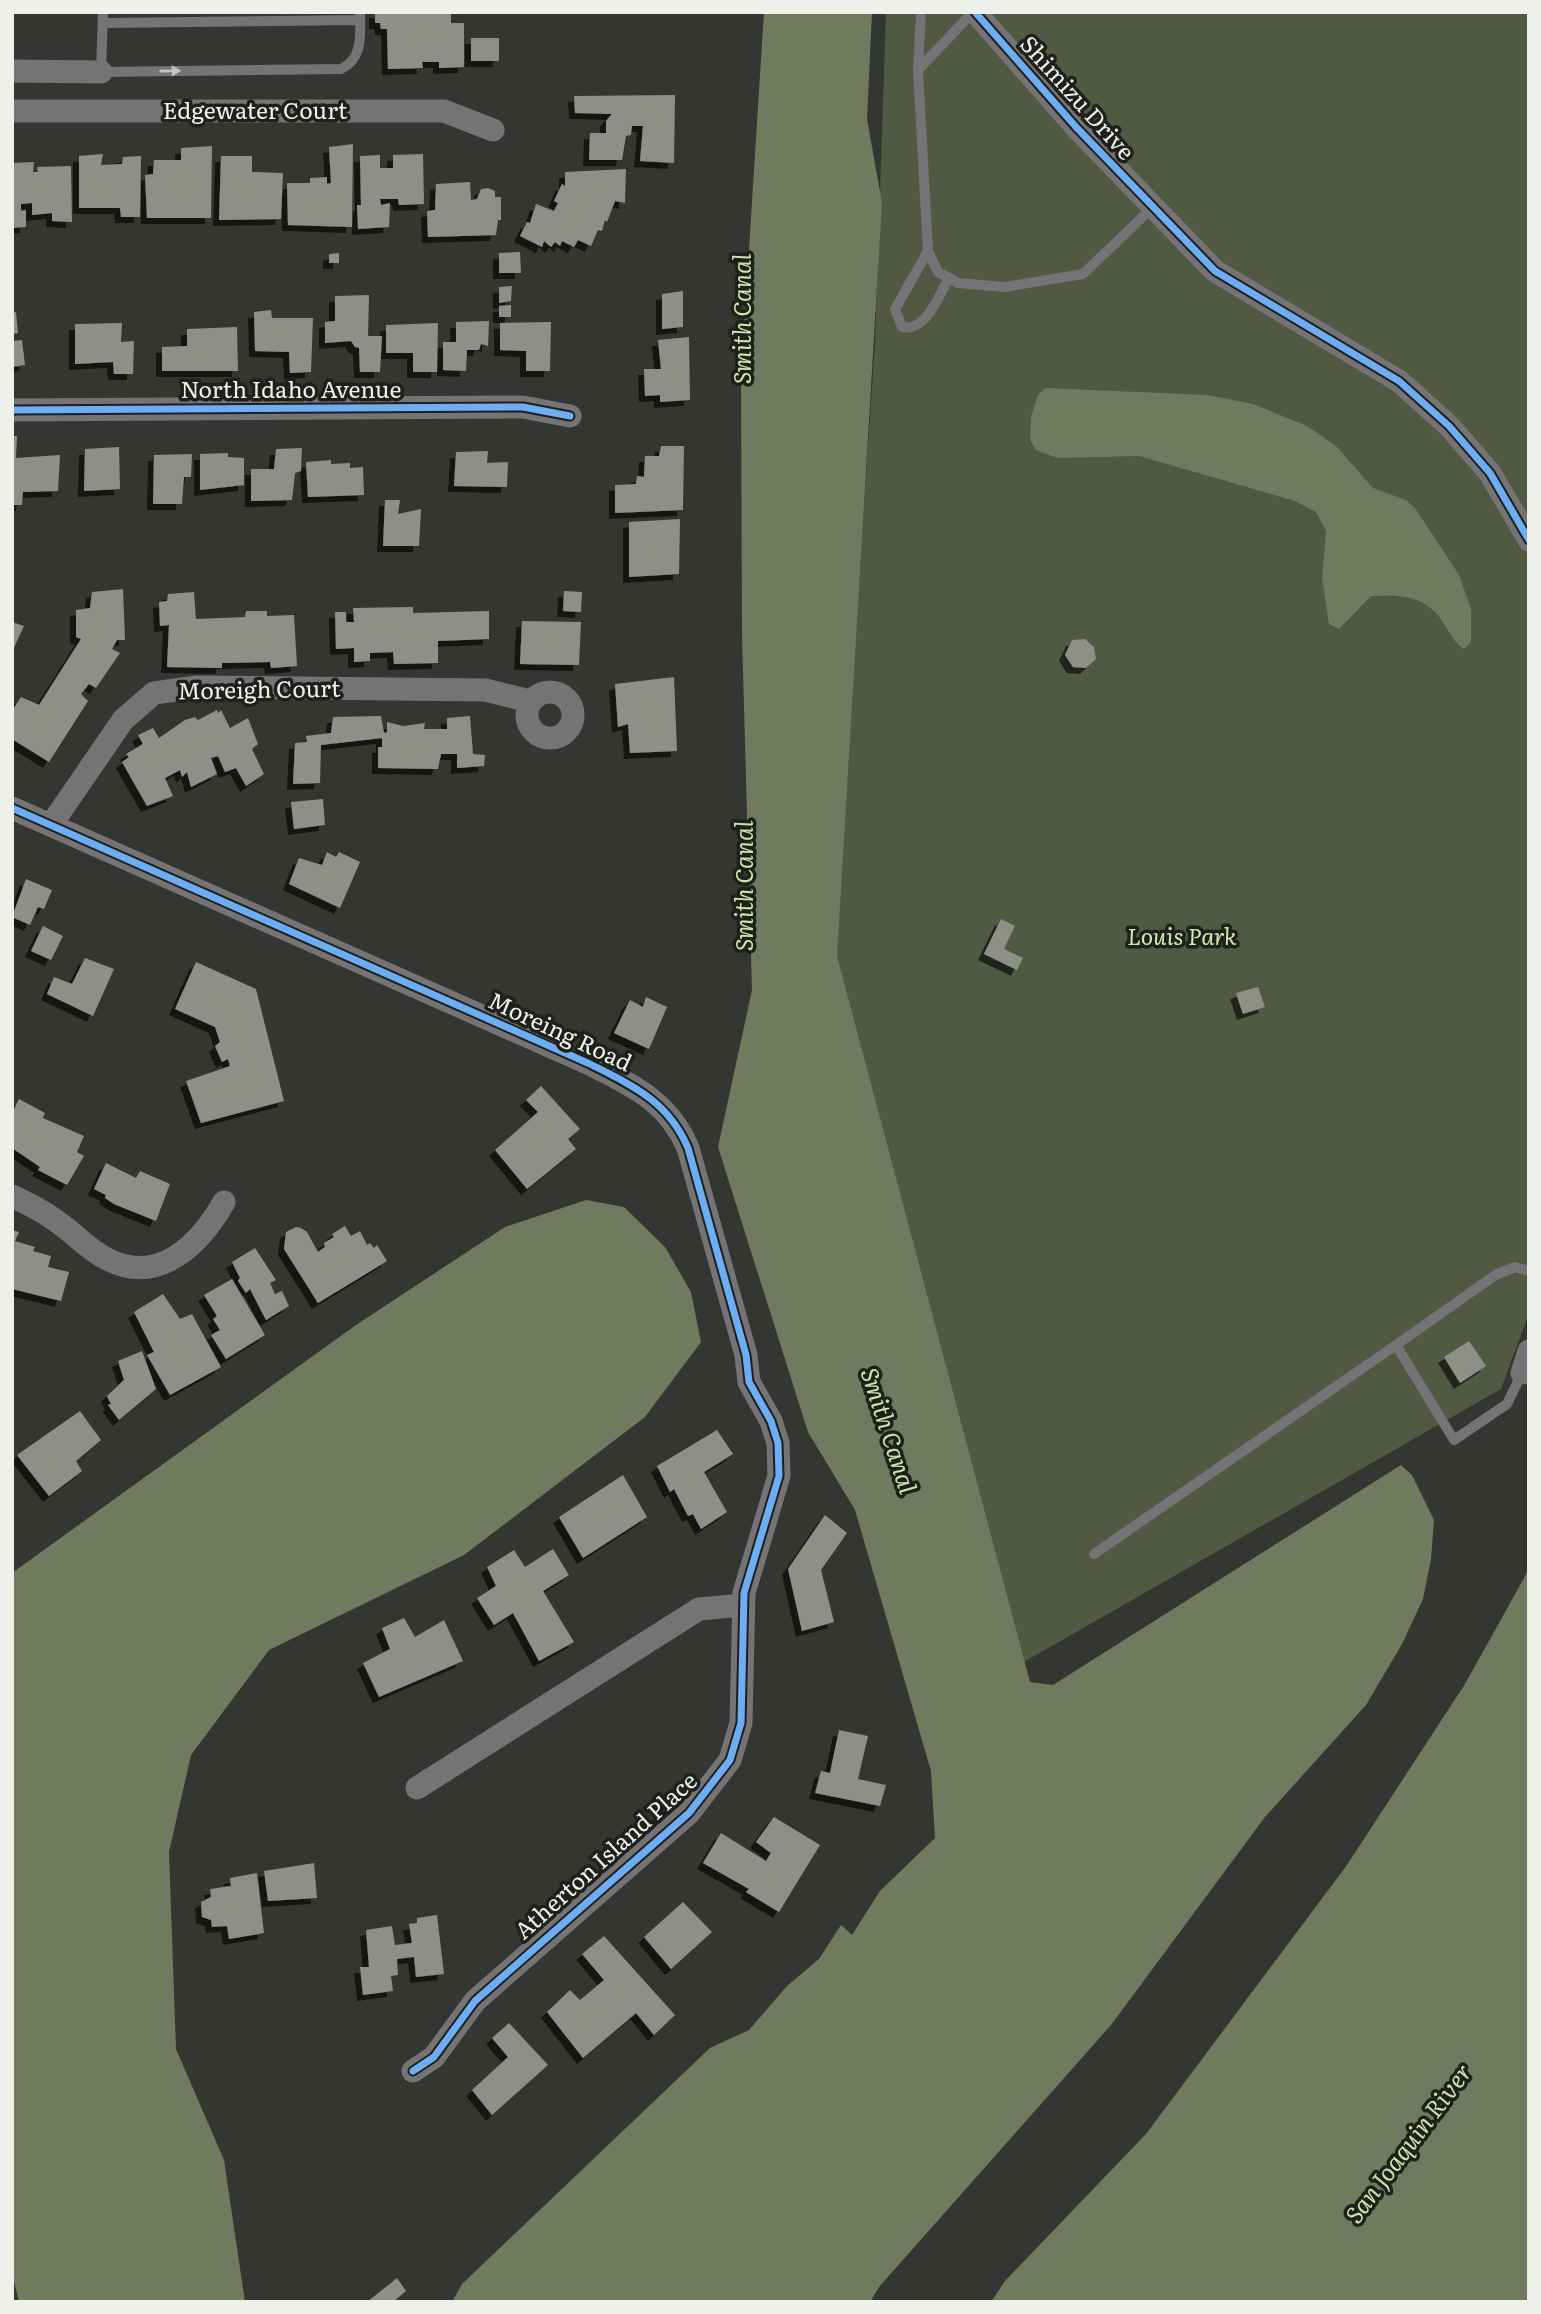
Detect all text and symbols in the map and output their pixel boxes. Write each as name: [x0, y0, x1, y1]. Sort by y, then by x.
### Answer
street label: Shimizu Drive: [1013, 27, 1144, 167]
one-way arrow: [159, 65, 181, 77]
street label: Edgewater Court: [163, 92, 348, 126]
water label: Smith Canal: [723, 254, 758, 384]
street label: North Idaho Avenue: [181, 371, 401, 405]
street label: Moreigh Court: [177, 670, 341, 706]
water label: Smith Canal: [725, 821, 760, 951]
park label: Louis Park: [1127, 918, 1237, 952]
street label: Moreing Road: [484, 982, 638, 1078]
water label: Smith Canal: [854, 1363, 927, 1498]
street label: Atherton Island Place: [506, 1763, 704, 1946]
water label: San Joaquin River: [1335, 2055, 1479, 2230]

